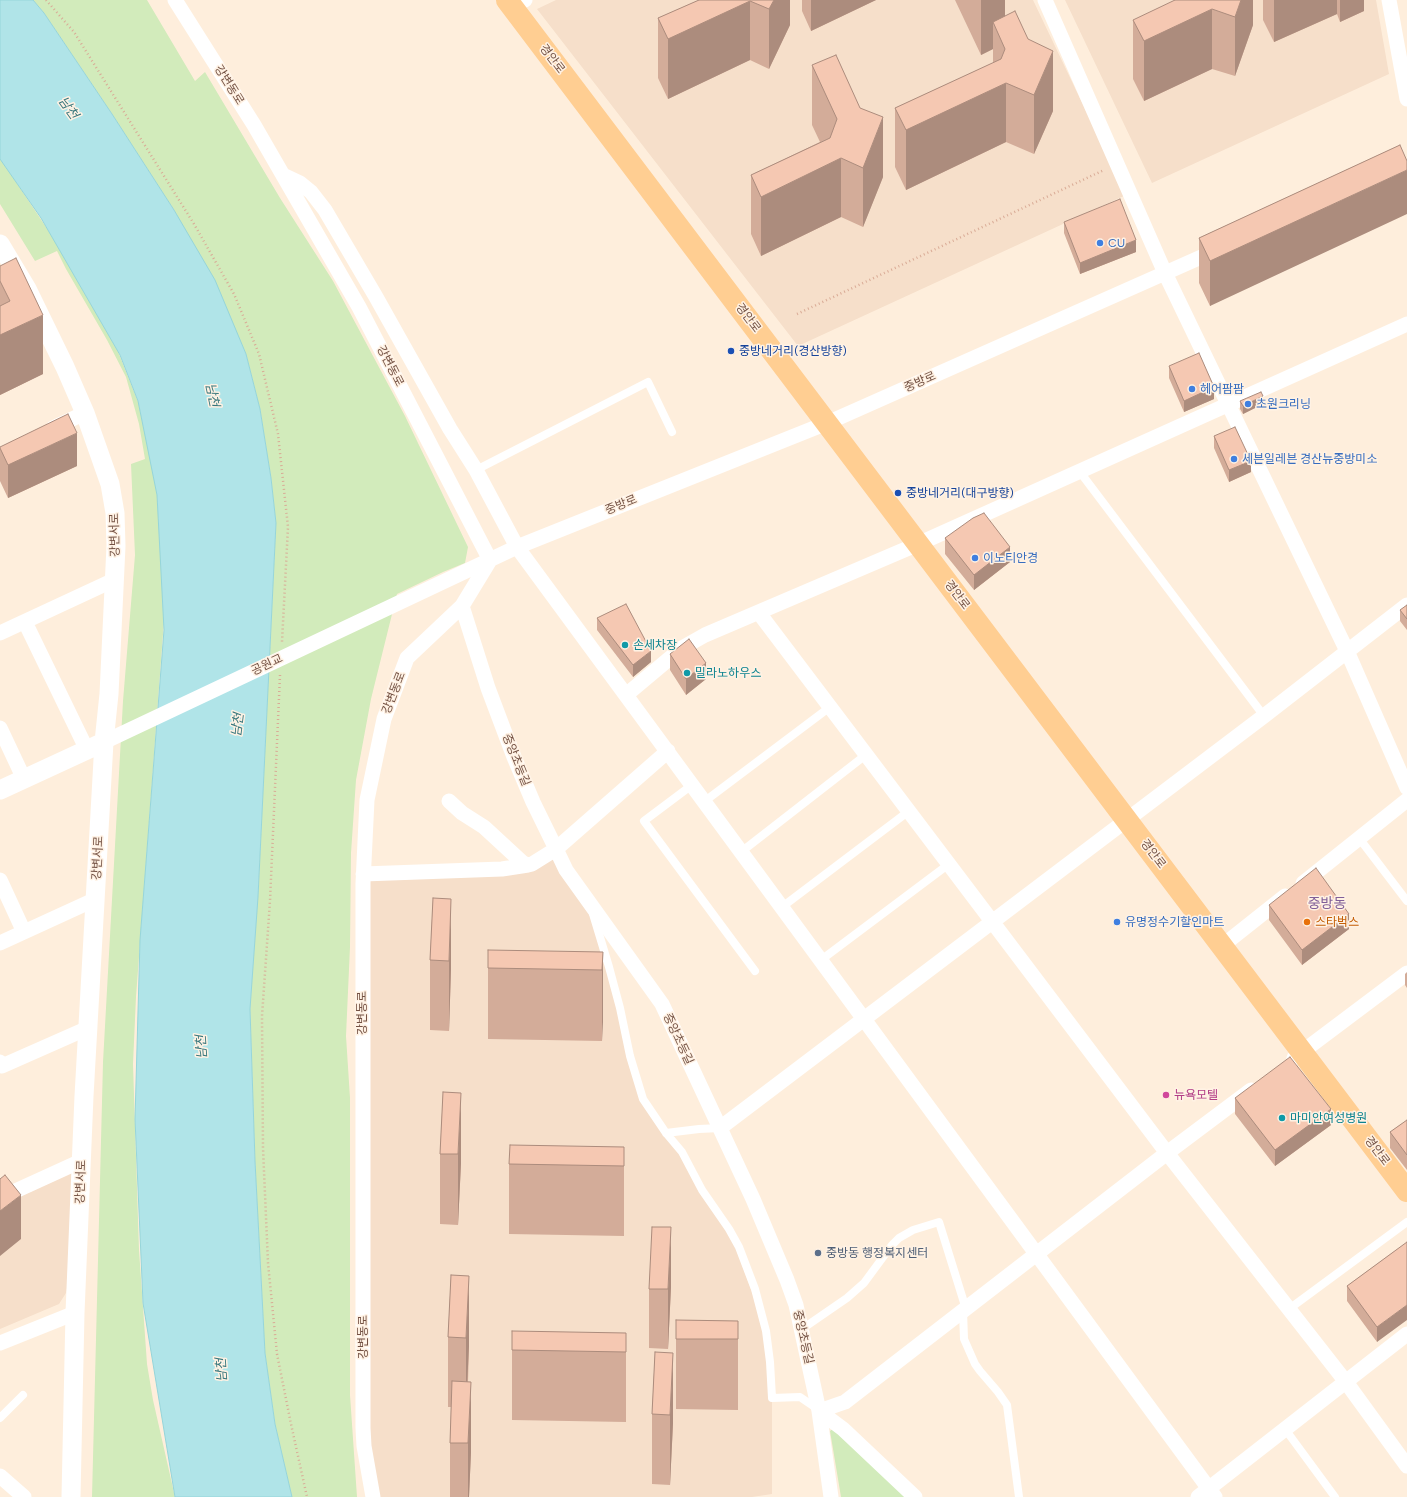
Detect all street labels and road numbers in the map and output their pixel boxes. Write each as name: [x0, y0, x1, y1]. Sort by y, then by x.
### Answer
street label: 경안로: [536, 41, 568, 77]
street label: 강변동로: [211, 62, 247, 108]
street label: 경안로: [732, 300, 764, 336]
street label: 강변동로: [374, 343, 406, 389]
street label: 중방로: [902, 369, 938, 395]
street label: 중방로: [603, 492, 639, 518]
street label: 강변서로: [107, 513, 123, 557]
street label: 경안로: [941, 577, 973, 613]
street label: 공원교: [249, 651, 285, 679]
street label: 강변동로: [379, 670, 409, 716]
street label: 중앙초등길: [499, 732, 533, 788]
street label: 강변서로: [90, 836, 106, 880]
street label: 경안로: [1137, 836, 1169, 872]
street label: 강변동로: [355, 991, 369, 1035]
street label: 중앙초등길: [660, 1011, 696, 1067]
street label: 경안로: [1361, 1133, 1393, 1169]
street label: 강변서로: [73, 1160, 89, 1204]
street label: 중앙초등길: [790, 1308, 816, 1366]
street label: 강변동로: [356, 1315, 370, 1359]

